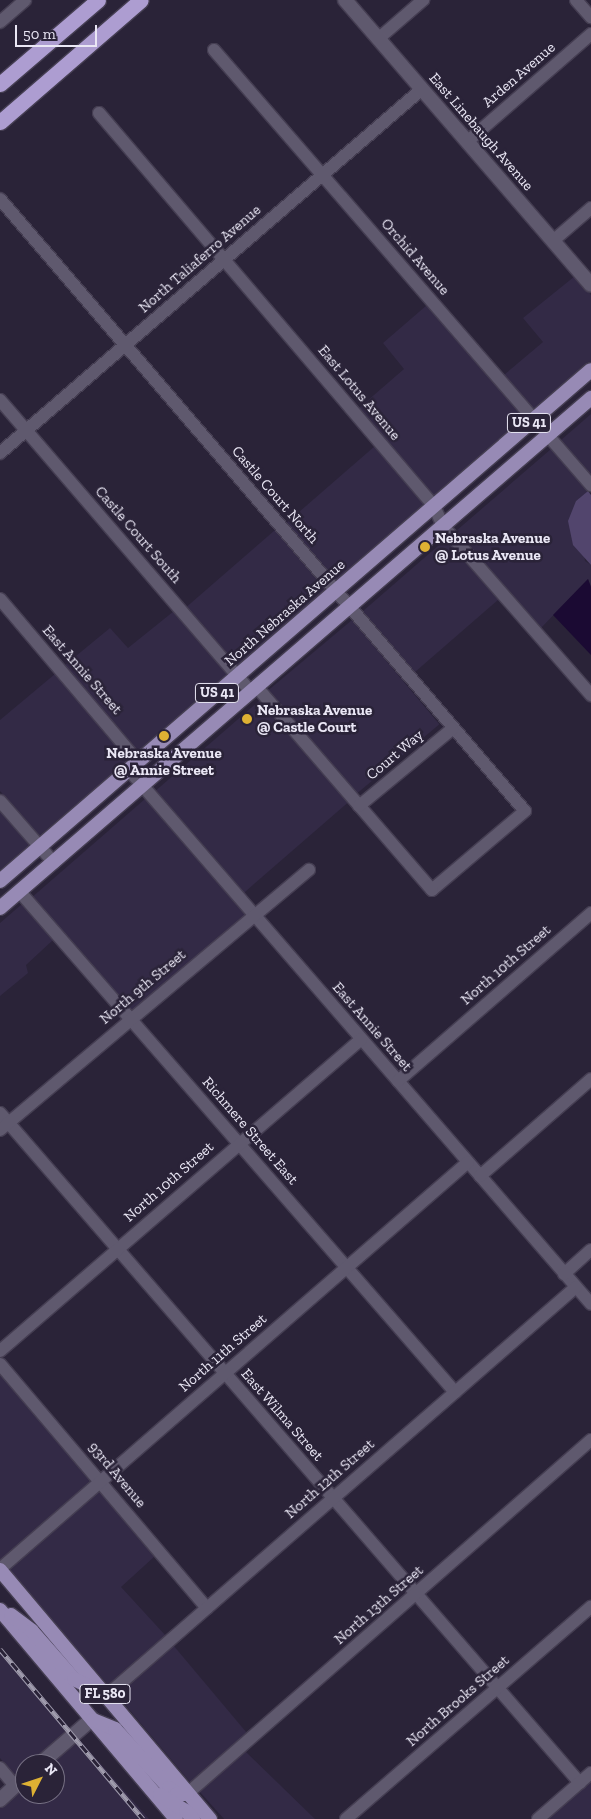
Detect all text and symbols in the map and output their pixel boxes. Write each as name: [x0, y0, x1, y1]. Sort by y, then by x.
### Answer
scale bar: [18, 15, 100, 47]
text: 50 m: [23, 25, 56, 43]
street label: Arden Avenue: [479, 38, 559, 112]
street label: East Linebaugh Avenue: [425, 69, 537, 195]
street label: North Taliaferro Avenue: [135, 201, 265, 317]
street label: Orchid Avenue: [377, 215, 453, 299]
street label: East Lotus Avenue: [314, 342, 404, 444]
road number: US 41: [506, 412, 552, 434]
street label: Castle Court North: [228, 443, 322, 547]
street label: Castle Court South: [91, 483, 185, 587]
place label: Nebraska Avenue @ Lotus Avenue: [435, 529, 551, 564]
marker: Nebraska Avenue @ Lotus Avenue: [419, 541, 431, 553]
street label: North Nebraska Avenue: [221, 556, 349, 670]
street label: East Annie Street: [38, 622, 126, 718]
road number: US 41: [194, 681, 240, 704]
place label: Nebraska Avenue @ Castle Court: [257, 701, 373, 736]
marker: Nebraska Avenue @ Castle Court: [241, 713, 253, 725]
street label: Court Way: [363, 726, 427, 784]
marker: Nebraska Avenue @ Annie Street: [158, 730, 170, 742]
place label: Nebraska Avenue @ Annie Street: [106, 744, 222, 779]
street label: North 10th Street: [457, 921, 555, 1009]
street label: North 9th Street: [96, 946, 190, 1028]
street label: East Annie Street: [328, 979, 416, 1075]
street label: Richmere Street East: [198, 1074, 302, 1188]
street label: North 10th Street: [120, 1138, 218, 1226]
street label: North 11th Street: [175, 1310, 271, 1396]
street label: East Wilma Street: [237, 1365, 327, 1465]
street label: North 12th Street: [282, 1435, 378, 1523]
street label: 93rd Avenue: [84, 1438, 150, 1512]
street label: North 13th Street: [331, 1561, 427, 1649]
street label: North Brooks Street: [403, 1652, 513, 1750]
road number: FL 580: [79, 1682, 131, 1706]
north arrow: [15, 1754, 65, 1804]
text: N: [41, 1760, 61, 1779]

